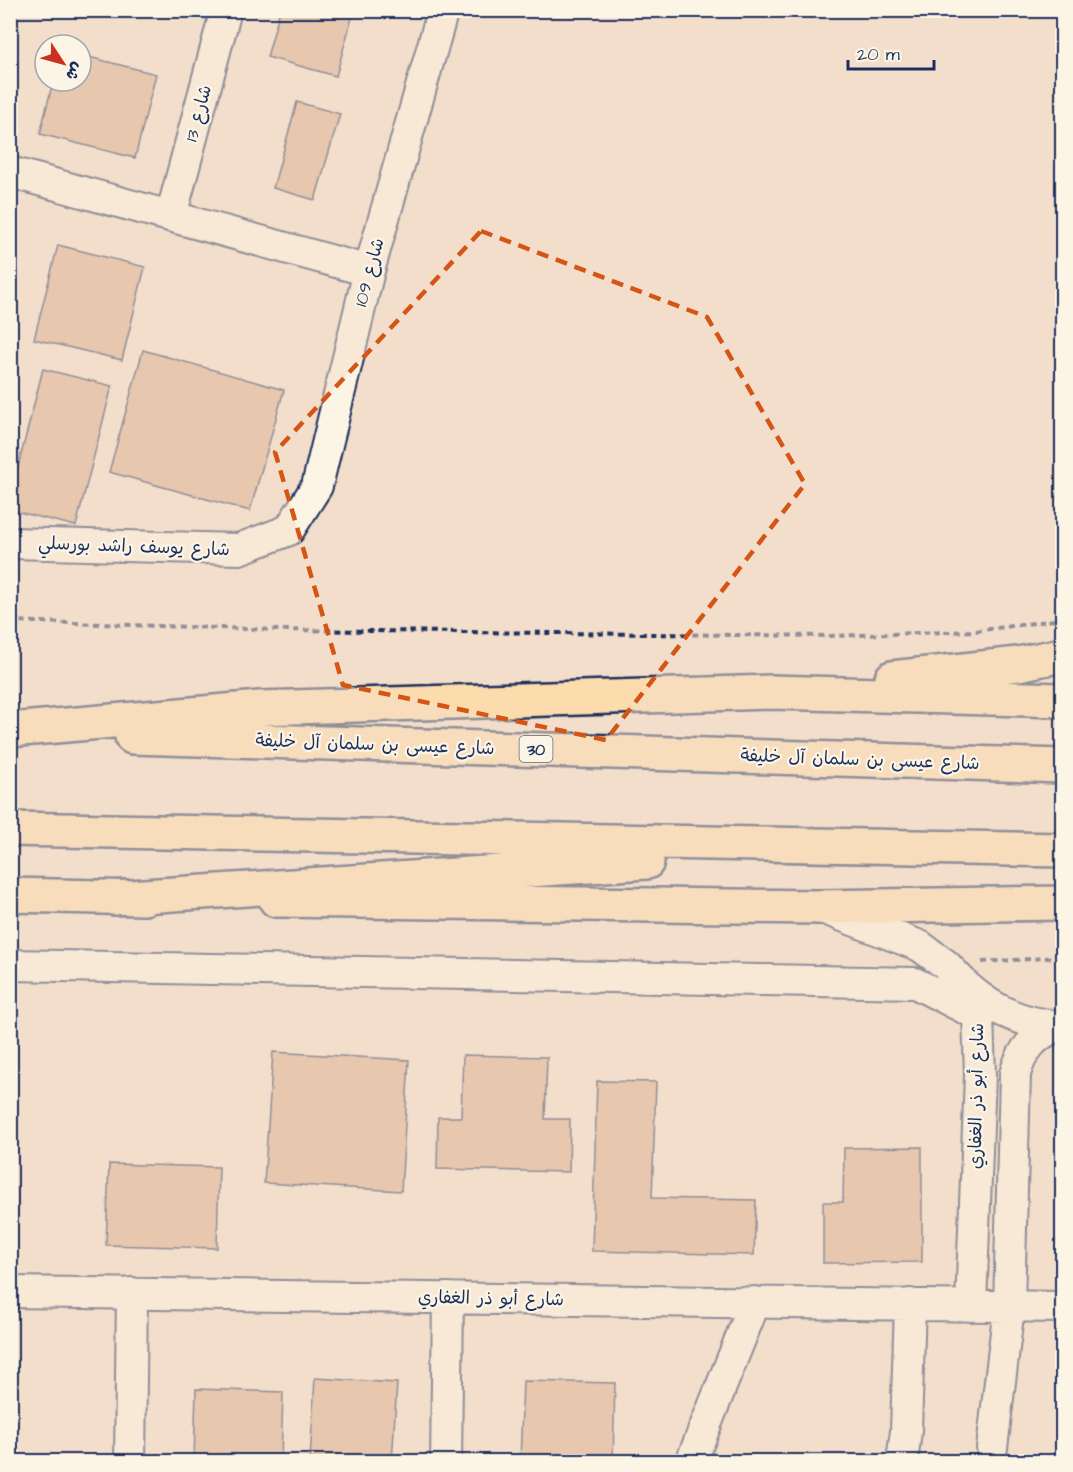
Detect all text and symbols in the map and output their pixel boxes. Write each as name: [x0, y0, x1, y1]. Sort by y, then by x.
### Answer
north arrow: [33, 33, 93, 93]
scale bar: [848, 33, 934, 71]
text: 20 m: [857, 42, 900, 67]
text: ش: [60, 58, 88, 85]
street label: شارع 13: [179, 82, 218, 144]
street label: شارع 109: [348, 235, 391, 309]
street label: شارع يوسف راشد بورسلي: [38, 531, 230, 565]
street label: شارع عيسى بن سلمان آل خليفة: [255, 728, 495, 761]
road number: 30: [520, 736, 552, 762]
street label: شارع عيسى بن سلمان آل خليفة: [740, 743, 980, 776]
street label: شارع أبو ذر الغفاري: [963, 1023, 990, 1169]
street label: شارع أبو ذر الغفاري: [418, 1285, 564, 1312]

